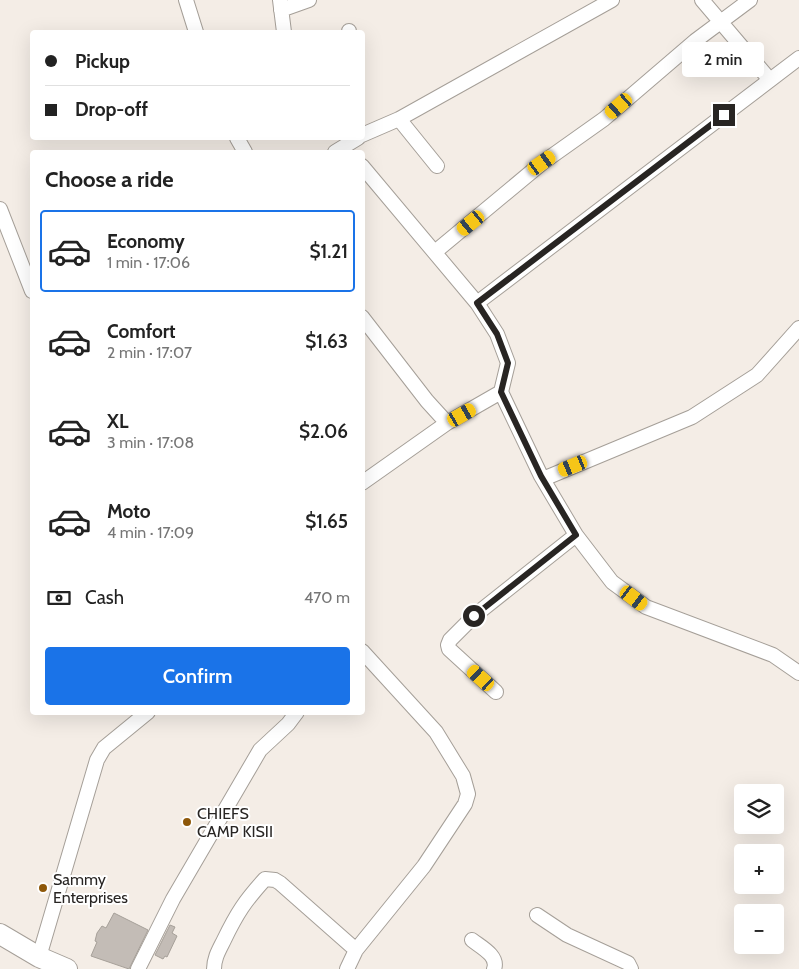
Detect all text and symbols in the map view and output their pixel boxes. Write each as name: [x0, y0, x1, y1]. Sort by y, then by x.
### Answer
callout: 2 min: [683, 42, 765, 78]
text: Pickup: [75, 50, 130, 73]
text: 2 min: [704, 50, 742, 69]
car: [602, 90, 635, 122]
text: Drop-off: [75, 98, 148, 121]
route end: [713, 104, 735, 126]
car: [525, 148, 558, 178]
text: Choose a ride: [45, 166, 174, 193]
car: [454, 208, 487, 238]
icon: car: [47, 229, 92, 274]
text: Economy: [107, 230, 185, 253]
text: $1.21: [309, 240, 348, 263]
text: 1 min · 17:06: [107, 253, 190, 272]
icon: car: [47, 319, 92, 364]
text: Comfort: [107, 320, 176, 343]
text: $1.63: [305, 330, 348, 353]
text: 2 min · 17:07: [107, 343, 192, 362]
car: [445, 401, 478, 429]
icon: car: [47, 409, 92, 454]
text: XL: [107, 410, 128, 433]
text: $2.06: [299, 420, 348, 443]
text: 3 min · 17:08: [107, 433, 194, 452]
car: [556, 453, 589, 479]
icon: car: [47, 499, 92, 544]
text: Moto: [107, 500, 151, 523]
text: $1.65: [305, 510, 348, 533]
text: 4 min · 17:09: [107, 523, 194, 542]
car: [617, 583, 650, 613]
icon: cash: [45, 584, 73, 612]
text: Cash: [85, 586, 124, 609]
text: 470 m: [304, 588, 350, 607]
route start: [463, 605, 485, 627]
button: Confirm: [45, 647, 350, 705]
car: [464, 662, 497, 694]
map controls: [734, 784, 784, 954]
button: layers: [734, 784, 784, 834]
place label: CHIEFS CAMP KISII: [197, 804, 273, 841]
marker: CHIEFS CAMP KISII: [181, 816, 193, 828]
button: +: [734, 844, 784, 894]
place label: Sammy Enterprises: [53, 870, 128, 907]
marker: Sammy Enterprises: [37, 882, 49, 894]
button: −: [734, 904, 784, 954]

